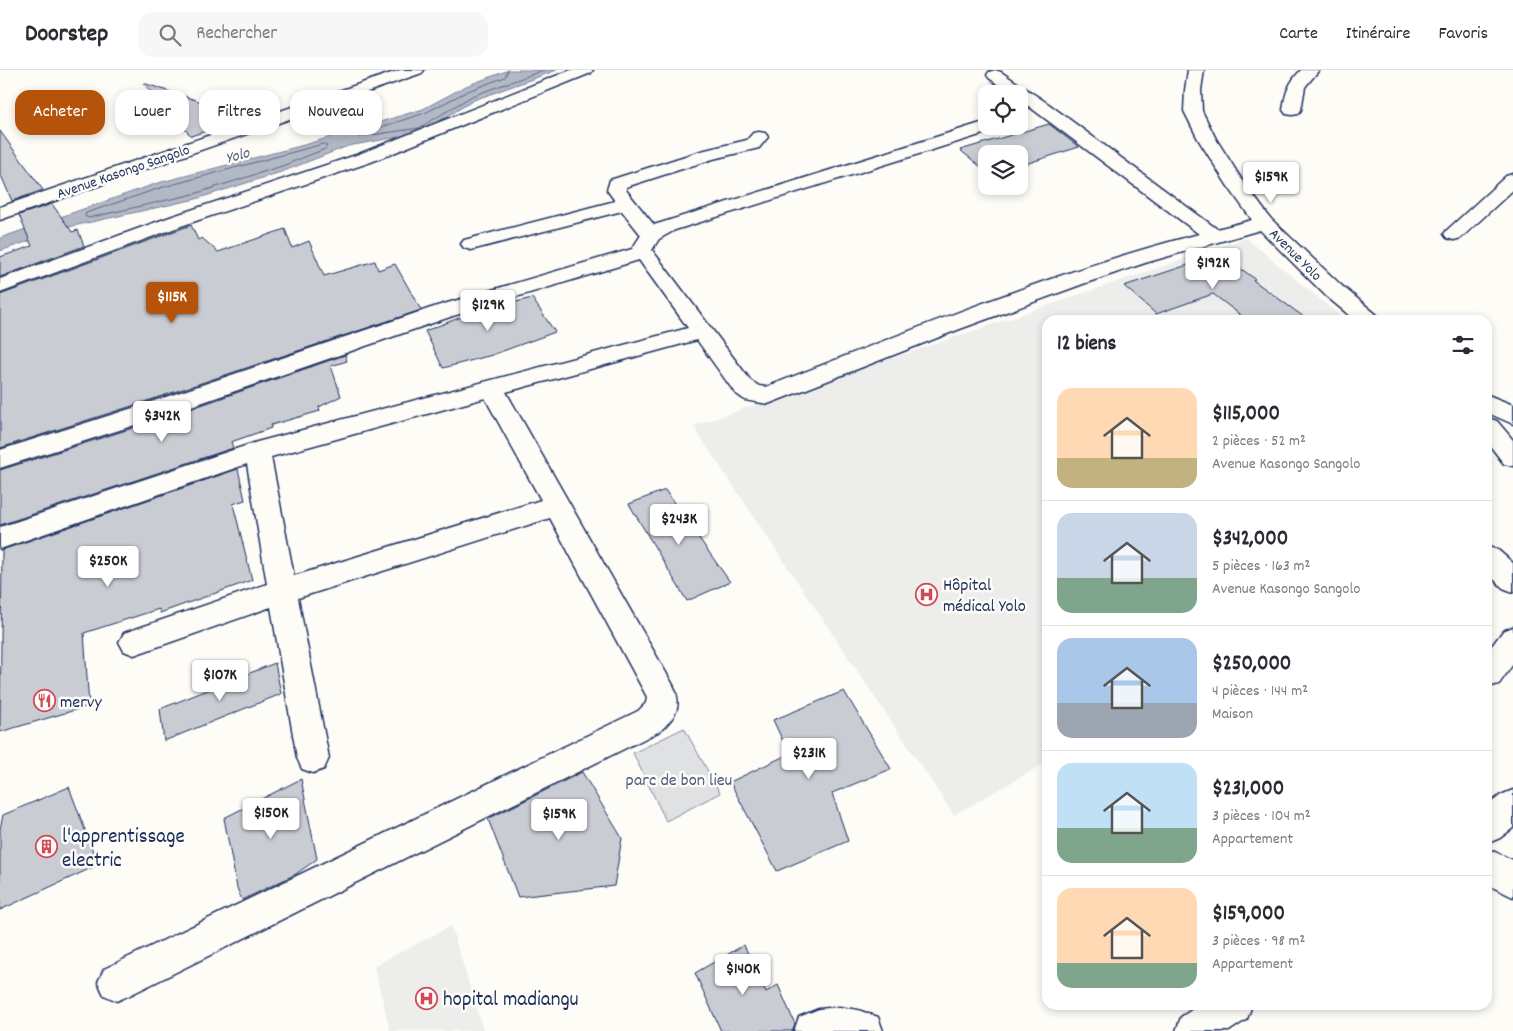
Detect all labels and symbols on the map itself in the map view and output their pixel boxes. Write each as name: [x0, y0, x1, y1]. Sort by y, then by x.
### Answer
street label: Avenue Kasongo Sangolo: [54, 140, 193, 206]
water label: Yolo: [223, 142, 253, 171]
pin: $159K: [1236, 162, 1306, 204]
street label: Avenue Yolo: [1263, 224, 1326, 287]
pin: $192K: [1178, 248, 1248, 290]
pin: $115K: [137, 282, 207, 324]
pin: $129K: [453, 290, 523, 332]
pin: $342K: [127, 400, 197, 443]
pin: $243K: [644, 504, 714, 546]
pin: $250K: [73, 546, 143, 588]
place label: Hôpital médical Yolo: [943, 574, 1026, 620]
hospital icon: Hôpital médical Yolo: [915, 582, 939, 606]
pin: $107K: [185, 660, 255, 702]
restaurant icon: mervy: [32, 689, 56, 713]
place label: mervy: [60, 691, 102, 716]
pin: $231K: [774, 738, 844, 780]
park label: parc de bon lieu: [626, 769, 732, 794]
pin: $150K: [236, 798, 306, 840]
pin: $159K: [524, 798, 594, 841]
place label: l'apprentissage electric: [62, 823, 185, 877]
building icon: l'apprentissage electric: [34, 835, 58, 859]
pin: $140K: [708, 954, 778, 996]
hospital icon: hopital madiangu: [415, 986, 439, 1010]
place label: hopital madiangu: [443, 986, 579, 1016]

